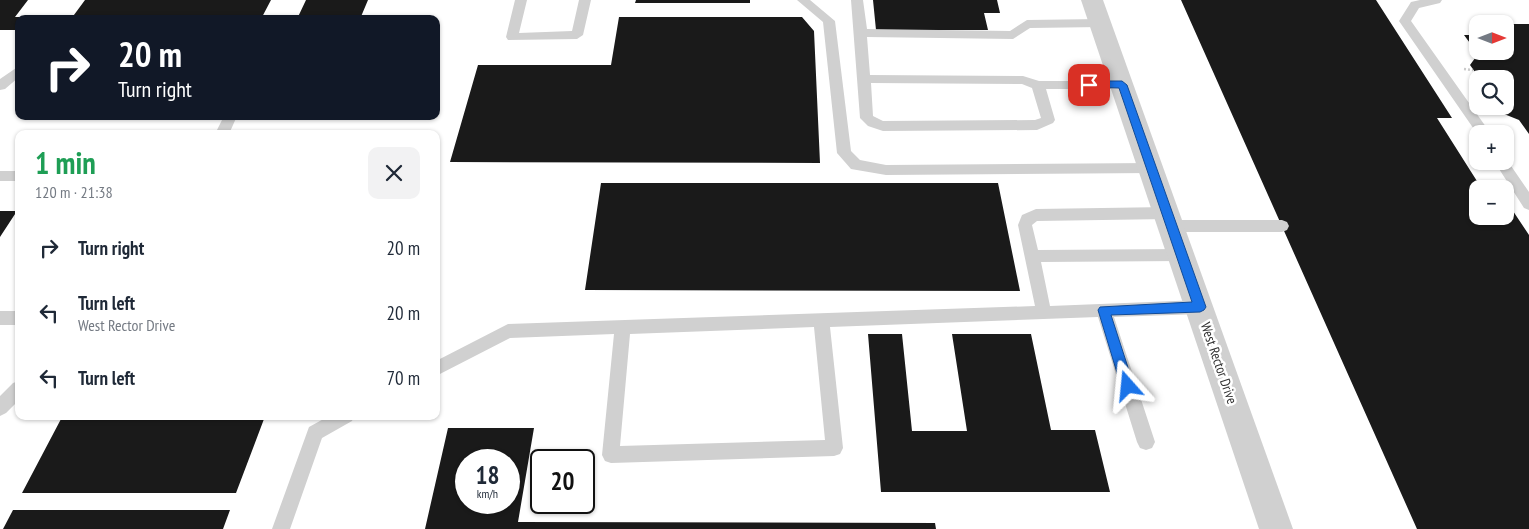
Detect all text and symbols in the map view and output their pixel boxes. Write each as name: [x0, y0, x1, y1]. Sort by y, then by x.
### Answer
north arrow: [1469, 15, 1514, 60]
map controls: [1469, 15, 1514, 225]
text: 20 m: [118, 31, 182, 77]
icon: right: [35, 35, 100, 100]
pin: [1068, 64, 1110, 106]
button: search: [1469, 70, 1514, 115]
icon: arrive: [1075, 71, 1103, 99]
text: Turn right: [118, 75, 192, 103]
button: +: [1469, 125, 1514, 170]
text: 1 min: [35, 143, 96, 182]
button: close: [368, 147, 420, 199]
button: −: [1469, 180, 1514, 225]
text: 120 m · 21:38: [35, 182, 113, 202]
icon: right: [35, 234, 63, 262]
text: Turn right: [78, 236, 144, 260]
text: 20 m: [387, 236, 420, 260]
text: Turn left: [78, 291, 135, 315]
icon: left: [35, 299, 63, 327]
text: 20 m: [387, 301, 420, 325]
text: West Rector Drive: [78, 315, 175, 335]
street label: West Rector Drive: [1197, 320, 1241, 406]
position arrow: [1101, 359, 1153, 411]
icon: left: [35, 364, 63, 392]
text: Turn left: [78, 366, 135, 390]
text: 70 m: [387, 366, 420, 390]
speed limit sign: 20: [530, 449, 595, 514]
text: 18: [476, 459, 499, 491]
text: km/h: [477, 486, 498, 501]

